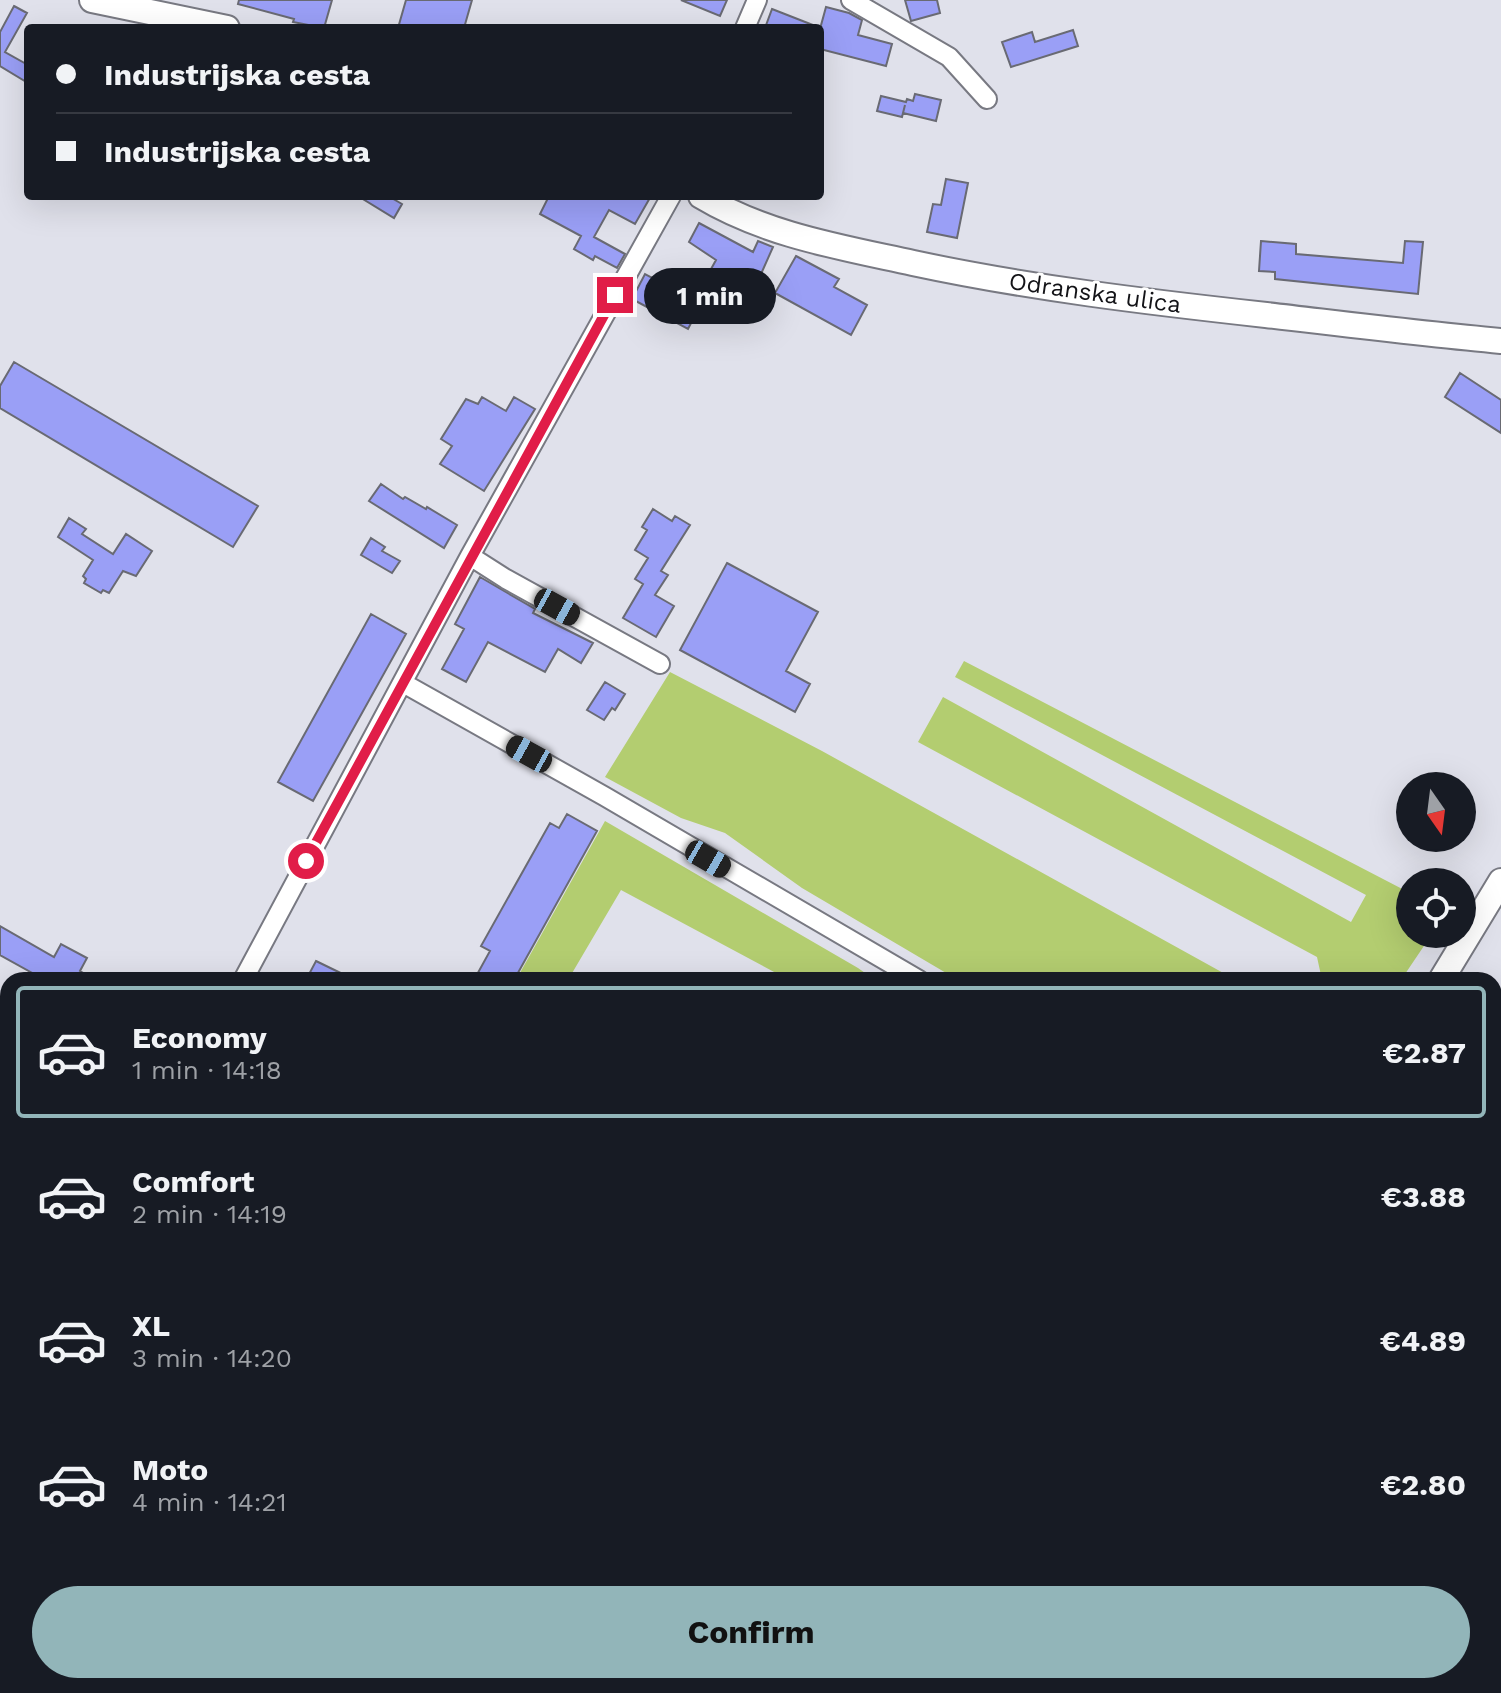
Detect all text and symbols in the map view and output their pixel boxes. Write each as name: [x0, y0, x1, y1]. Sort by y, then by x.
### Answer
text: Industrijska cesta: [104, 57, 370, 92]
text: Industrijska cesta: [104, 134, 370, 169]
callout: 1 min: [643, 267, 775, 323]
street label: Odranska ulica: [1007, 267, 1183, 319]
route end: [597, 277, 633, 313]
text: 1 min: [677, 281, 743, 311]
car: [530, 585, 584, 629]
car: [502, 732, 556, 776]
north arrow: [1396, 772, 1476, 852]
map controls: [1396, 772, 1476, 948]
car: [681, 837, 735, 881]
route start: [288, 843, 324, 879]
button: locate: [1396, 868, 1476, 948]
icon: car: [36, 1016, 108, 1088]
text: Economy: [132, 1020, 267, 1055]
text: €2.87: [1382, 1035, 1466, 1070]
text: 1 min · 14:18: [132, 1055, 282, 1085]
icon: car: [36, 1160, 108, 1232]
text: Comfort: [132, 1164, 254, 1199]
text: €3.88: [1381, 1179, 1466, 1214]
text: 2 min · 14:19: [132, 1199, 287, 1229]
icon: car: [36, 1304, 108, 1376]
text: XL: [132, 1308, 170, 1343]
text: €4.89: [1380, 1323, 1466, 1358]
text: 3 min · 14:20: [132, 1343, 292, 1373]
icon: car: [36, 1448, 108, 1520]
text: Moto: [132, 1452, 208, 1487]
text: €2.80: [1380, 1467, 1466, 1502]
text: 4 min · 14:21: [132, 1487, 287, 1517]
button: Confirm: [32, 1586, 1470, 1678]

